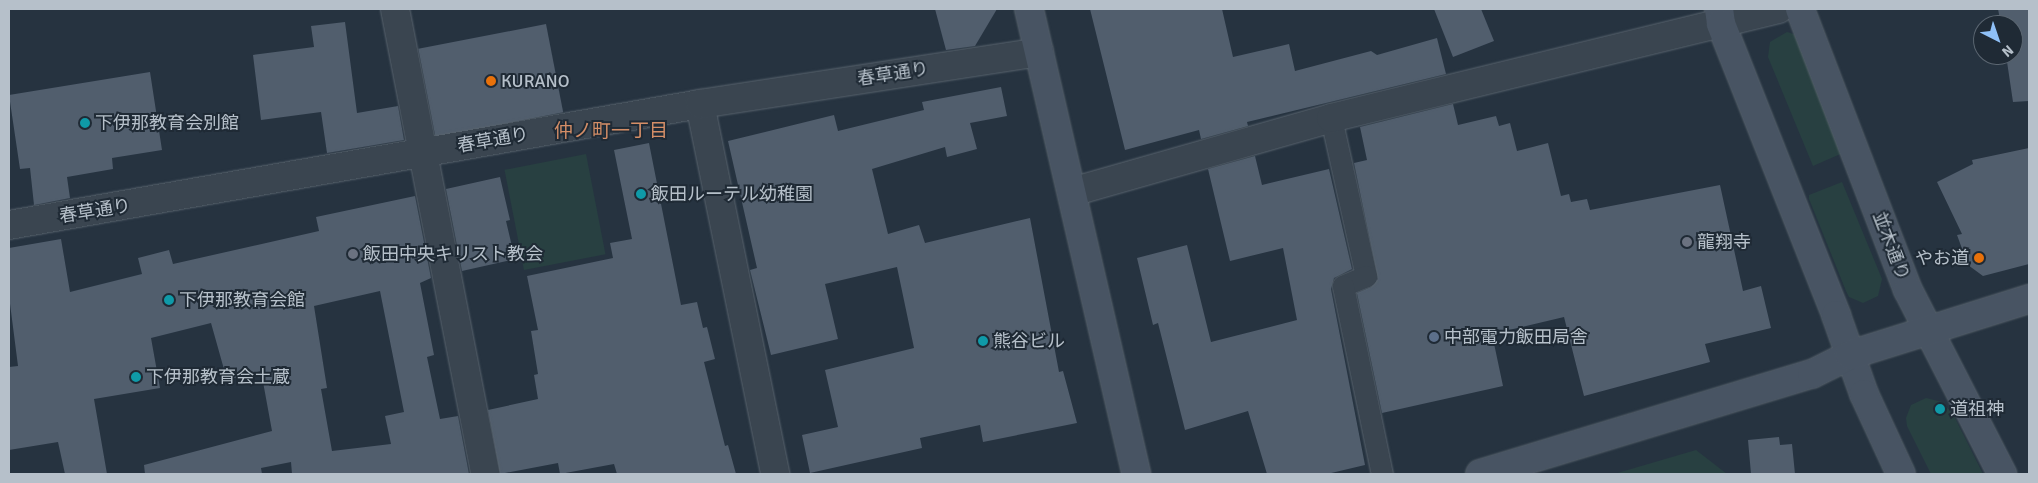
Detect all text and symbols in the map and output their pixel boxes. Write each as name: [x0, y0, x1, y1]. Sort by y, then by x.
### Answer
north arrow: [1973, 15, 2023, 65]
text: N: [1998, 41, 2017, 61]
street label: 春草通り: [856, 58, 930, 90]
place label: KURANO: [501, 70, 570, 92]
marker: KURANO: [485, 75, 497, 87]
place label: 下伊那教育会別館: [95, 112, 239, 134]
marker: 下伊那教育会別館: [79, 117, 91, 129]
district label: 仲ノ町一丁目: [554, 121, 668, 143]
street label: 春草通り: [456, 123, 530, 157]
place label: 飯田ルーテル幼稚園: [651, 183, 813, 205]
marker: 飯田ルーテル幼稚園: [635, 188, 647, 200]
street label: 春草通り: [58, 195, 132, 227]
street label: 並木通り: [1868, 209, 1914, 283]
place label: 龍翔寺: [1697, 231, 1751, 253]
marker: 龍翔寺: [1681, 236, 1693, 248]
place label: 飯田中央キリスト教会: [363, 243, 543, 265]
place label: やお道: [1915, 247, 1969, 269]
marker: 飯田中央キリスト教会: [347, 248, 359, 260]
marker: やお道: [1973, 252, 1985, 264]
place label: 下伊那教育会館: [179, 289, 305, 311]
marker: 下伊那教育会館: [163, 294, 175, 306]
place label: 中部電力飯田局舎: [1444, 326, 1588, 348]
place label: 熊谷ビル: [993, 330, 1065, 352]
marker: 中部電力飯田局舎: [1428, 331, 1440, 343]
marker: 熊谷ビル: [977, 335, 989, 347]
place label: 下伊那教育会土蔵: [146, 366, 290, 388]
marker: 下伊那教育会土蔵: [130, 371, 142, 383]
place label: 道祖神: [1950, 398, 2004, 420]
marker: 道祖神: [1934, 403, 1946, 415]

